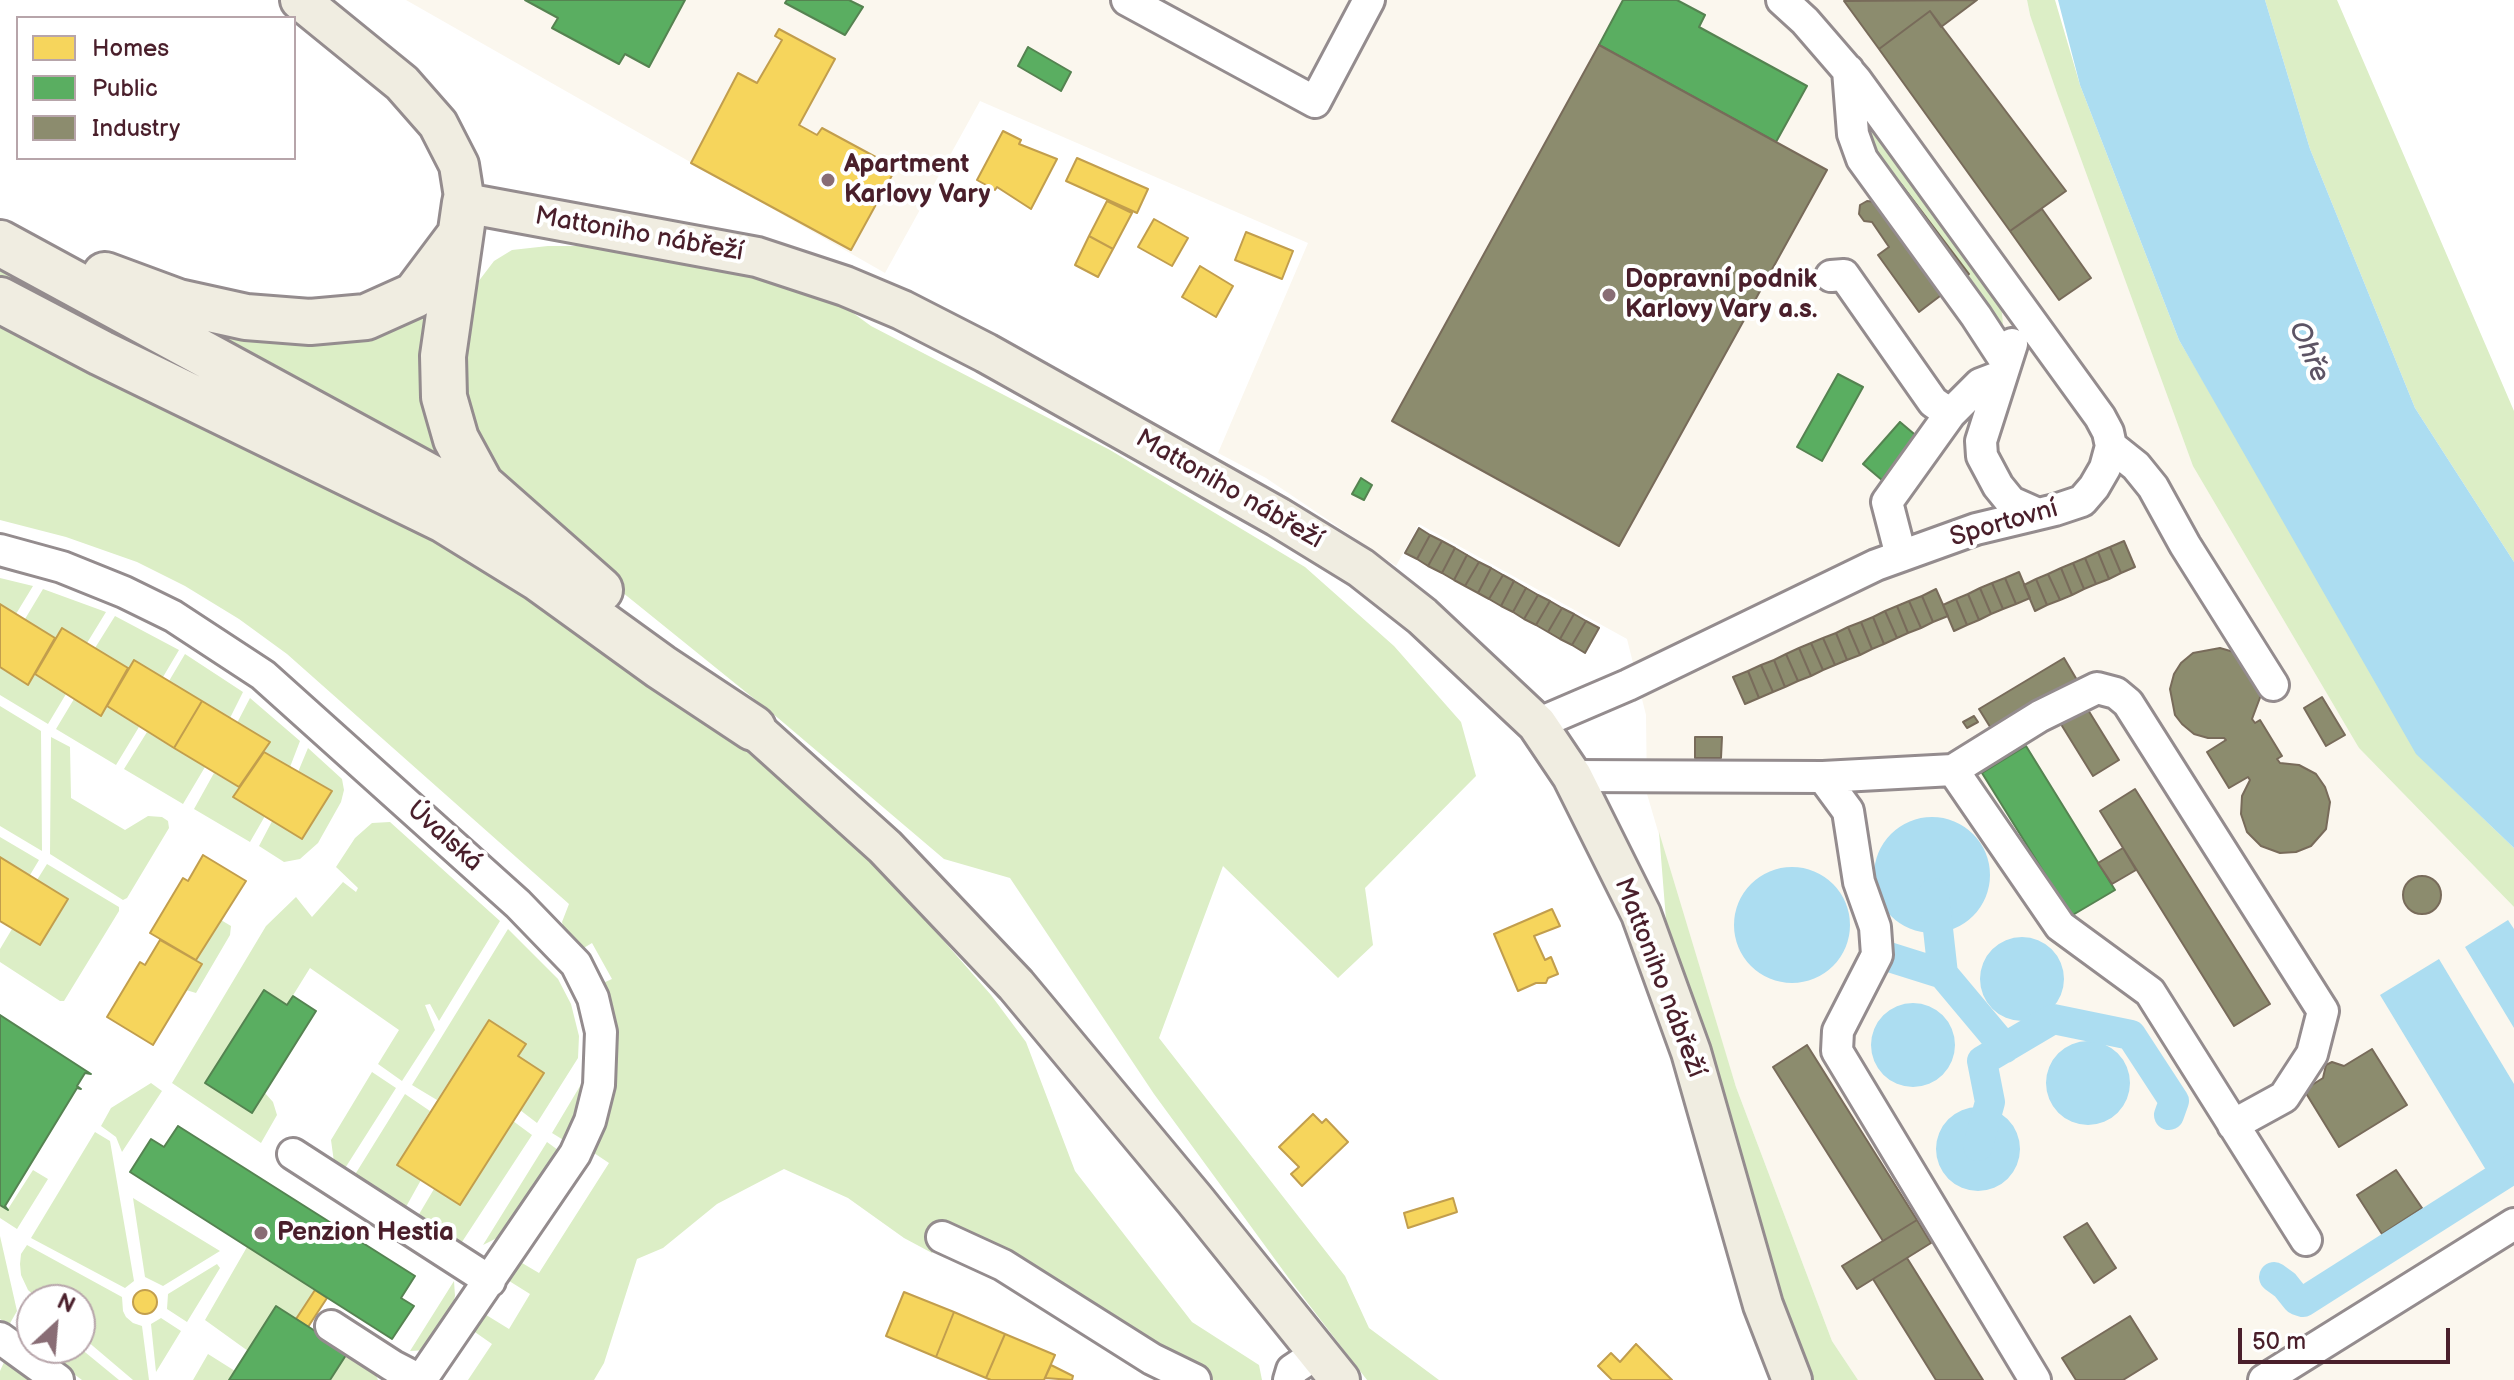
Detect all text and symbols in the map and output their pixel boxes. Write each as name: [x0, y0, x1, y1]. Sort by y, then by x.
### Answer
legend: [16, 16, 296, 160]
text: Homes: [92, 34, 169, 63]
text: Public: [92, 74, 158, 103]
text: Industry: [92, 114, 180, 143]
place label: Apartment Karlovy Vary: [844, 149, 990, 210]
marker: Apartment Karlovy Vary: [819, 171, 837, 189]
street label: Mattoniho nábřeží: [532, 201, 746, 269]
place label: Dopravní podnik Karlovy Vary a.s.: [1625, 264, 1818, 326]
marker: Dopravní podnik Karlovy Vary a.s.: [1600, 286, 1618, 304]
water label: Ohře: [2280, 316, 2336, 388]
street label: Mattoniho nábřeží: [1130, 424, 1328, 556]
street label: Sportovní: [1947, 494, 2061, 554]
street label: Úvalská: [400, 795, 488, 879]
street label: Mattoniho nábřeží: [1607, 874, 1711, 1082]
place label: Penzion Hestia: [277, 1217, 454, 1249]
marker: Penzion Hestia: [252, 1224, 270, 1242]
north arrow: [16, 1284, 96, 1364]
text: N: [53, 1288, 79, 1320]
scale bar: [2242, 1312, 2454, 1362]
text: 50 m: [2252, 1327, 2306, 1356]

